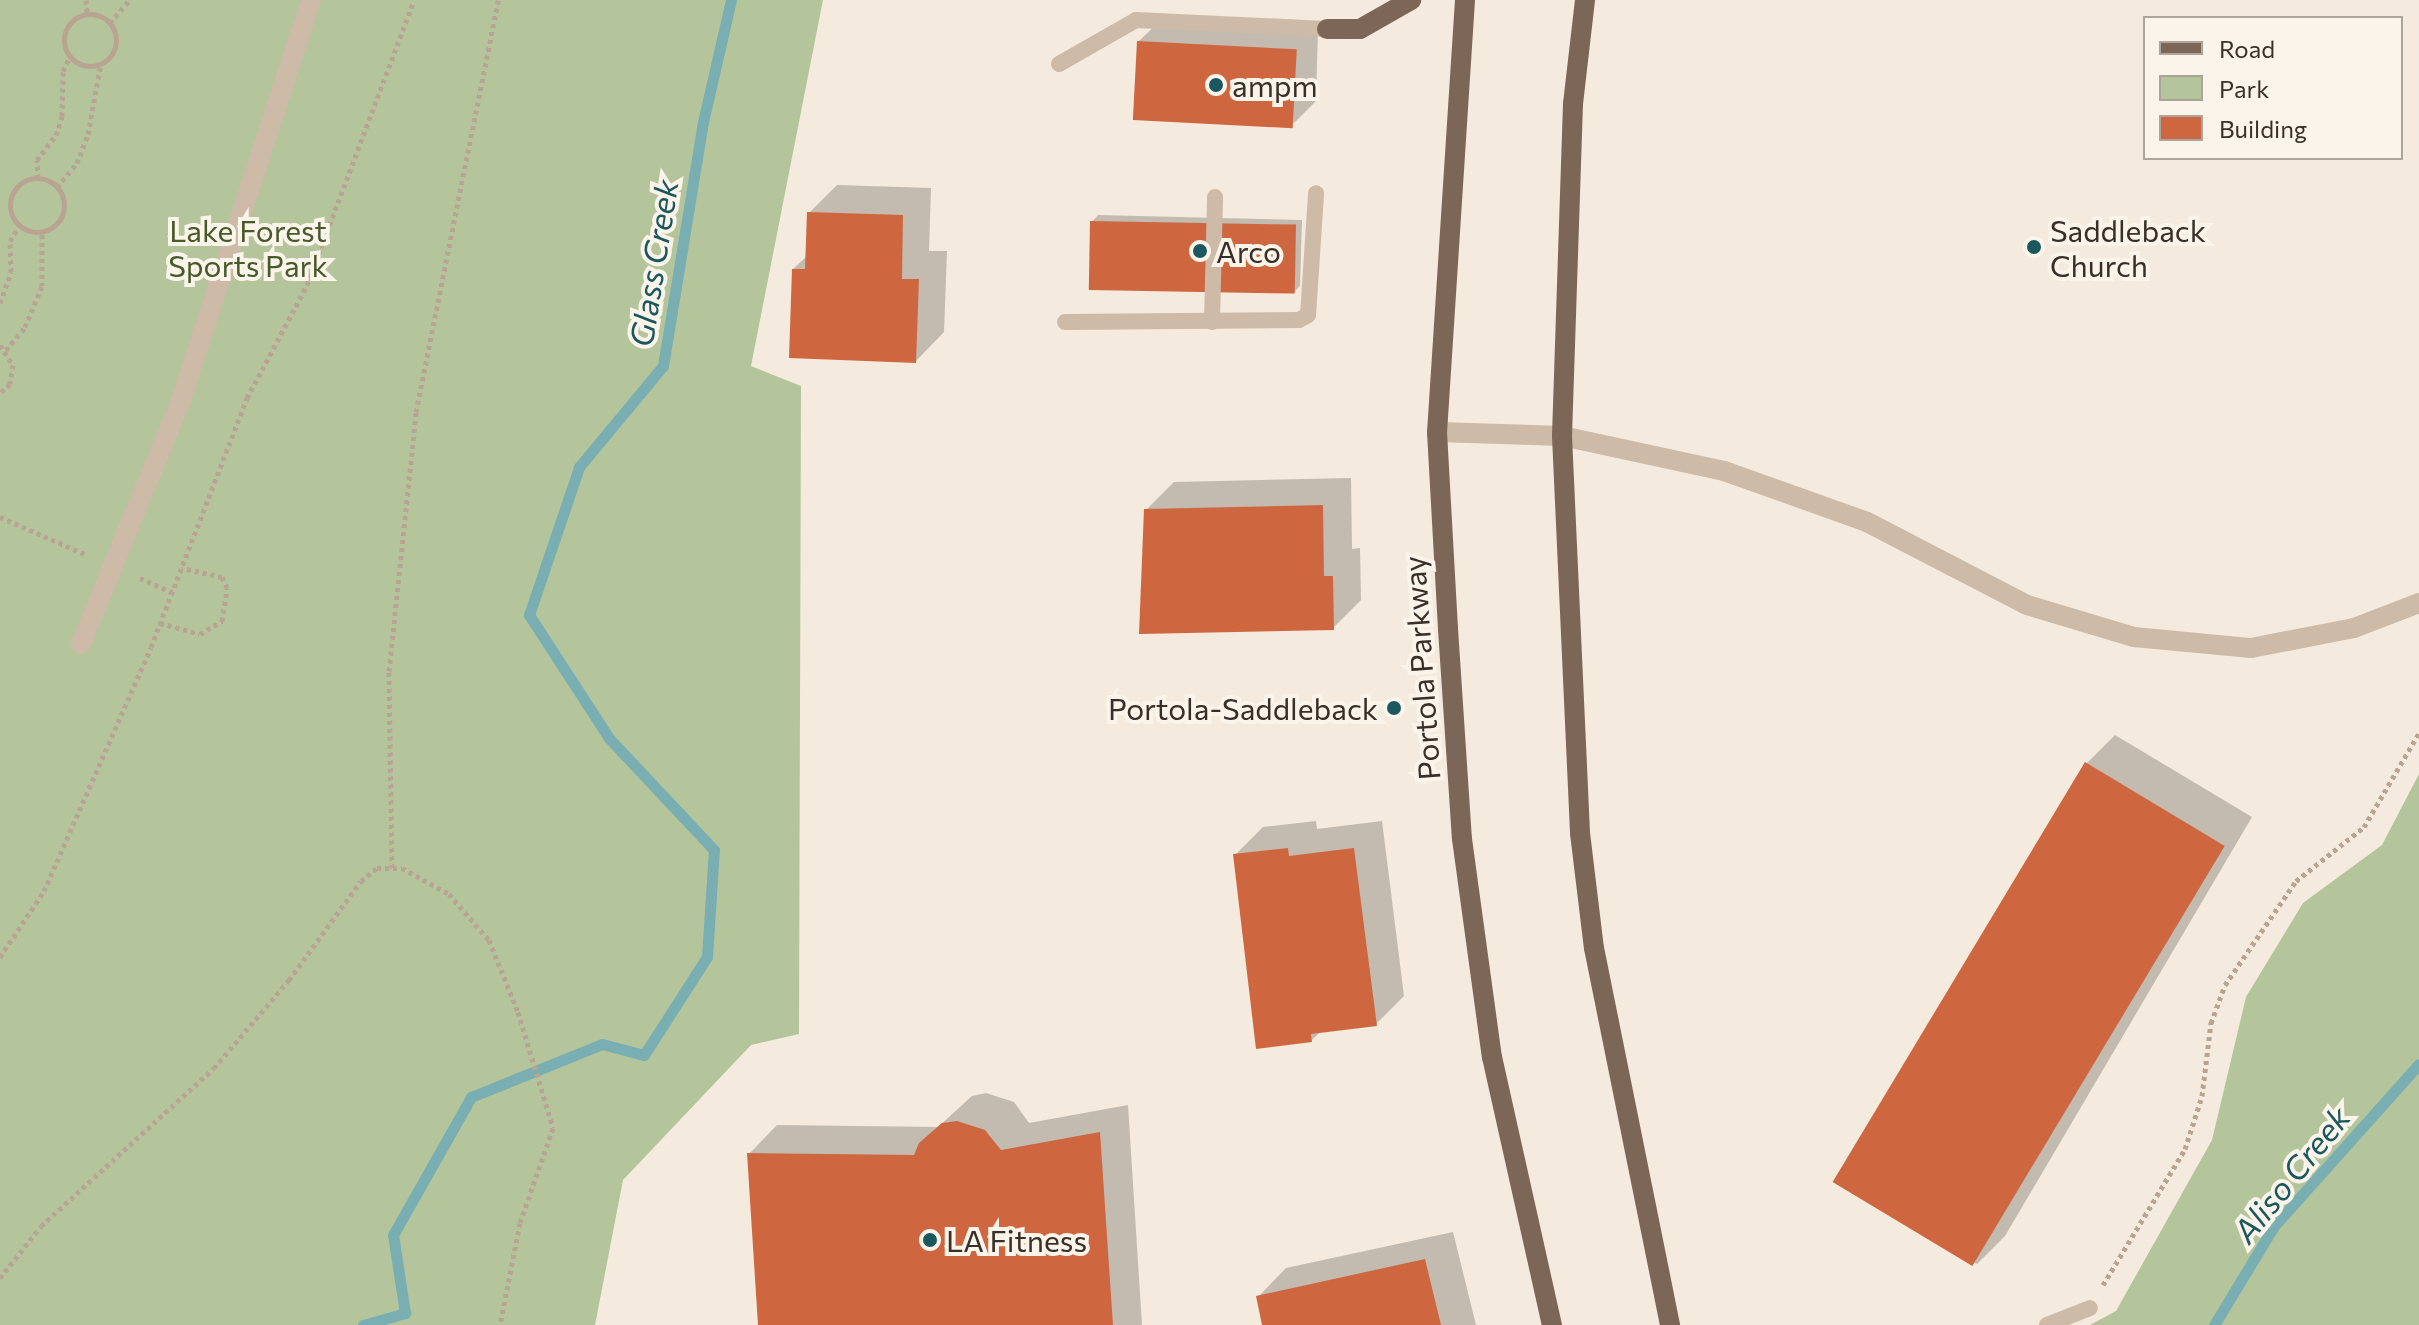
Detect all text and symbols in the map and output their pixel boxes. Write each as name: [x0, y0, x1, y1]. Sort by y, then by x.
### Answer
legend: [2143, 16, 2403, 160]
text: Road: [2219, 34, 2275, 63]
place label: ampm: [1232, 67, 1318, 103]
text: Park: [2219, 74, 2269, 103]
marker: ampm: [1207, 76, 1225, 94]
text: Building: [2219, 114, 2307, 143]
water label: Glass Creek: [621, 177, 685, 349]
park label: Lake Forest Sports Park: [168, 212, 328, 282]
place label: Saddleback Church: [2050, 212, 2206, 282]
place label: Arco: [1216, 233, 1281, 269]
marker: Saddleback Church: [2025, 238, 2043, 256]
marker: Arco: [1191, 242, 1209, 260]
street label: Portola Parkway: [1395, 555, 1447, 781]
place label: Portola-Saddleback: [1108, 690, 1378, 726]
marker: Portola-Saddleback: [1385, 699, 1403, 717]
water label: Aliso Creek: [2225, 1098, 2357, 1250]
place label: LA Fitness: [946, 1222, 1087, 1258]
marker: LA Fitness: [921, 1231, 939, 1249]

